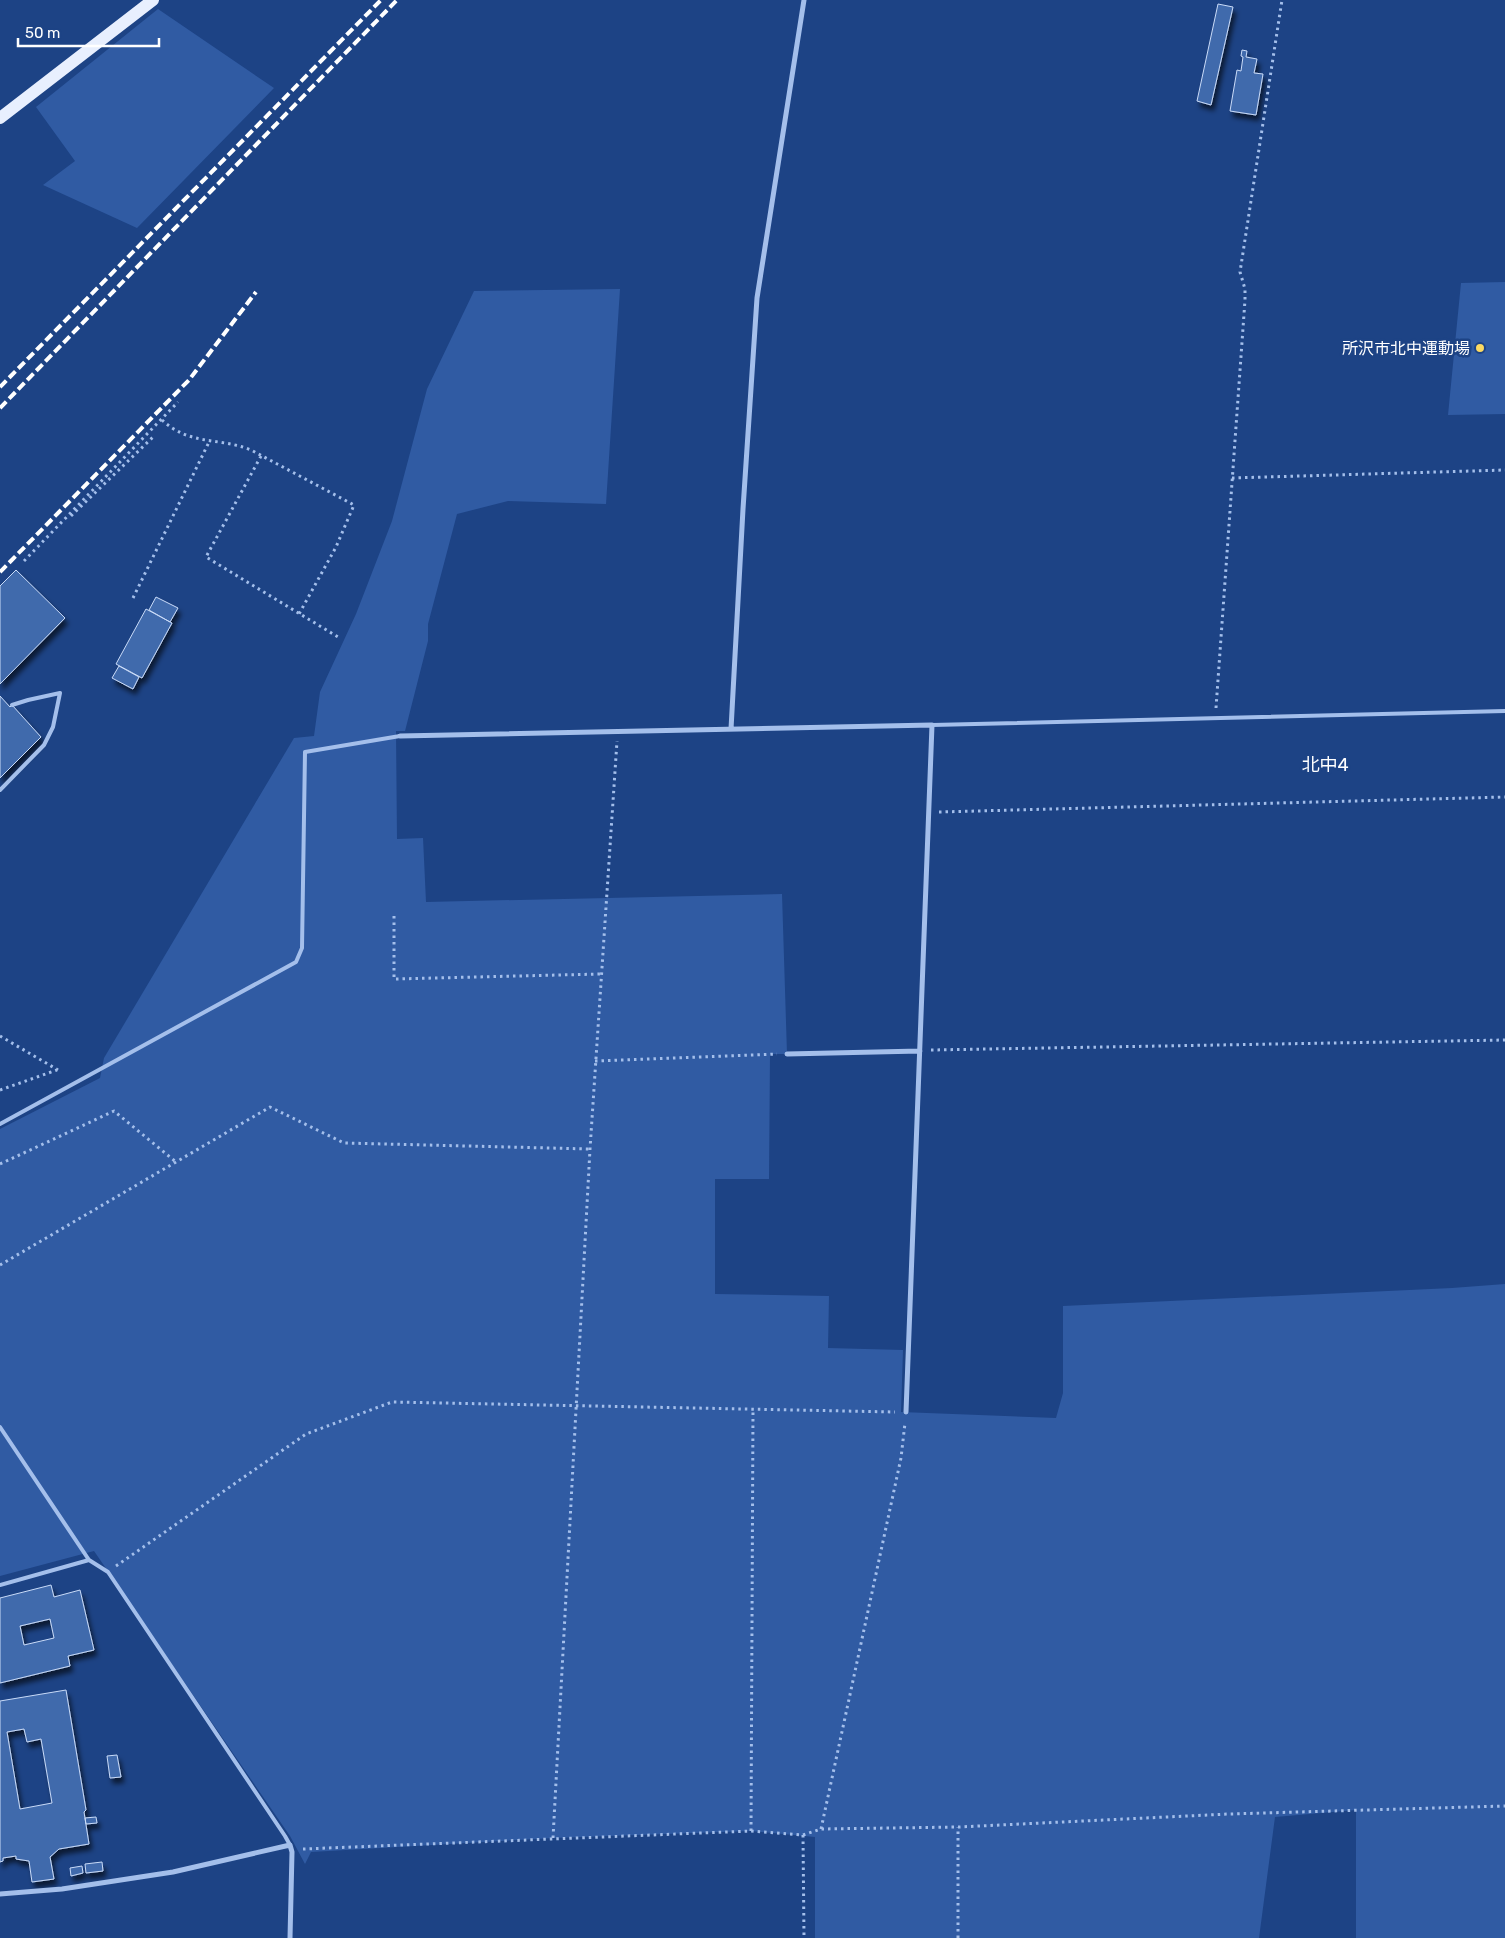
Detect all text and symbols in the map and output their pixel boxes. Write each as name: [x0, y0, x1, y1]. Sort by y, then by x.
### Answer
scale bar: [18, 15, 159, 47]
text: 50 m: [25, 24, 60, 42]
place label: 所沢市北中運動場: [1342, 339, 1470, 358]
marker: 所沢市北中運動場: [1474, 342, 1486, 354]
district label: 北中4: [1301, 754, 1349, 776]

